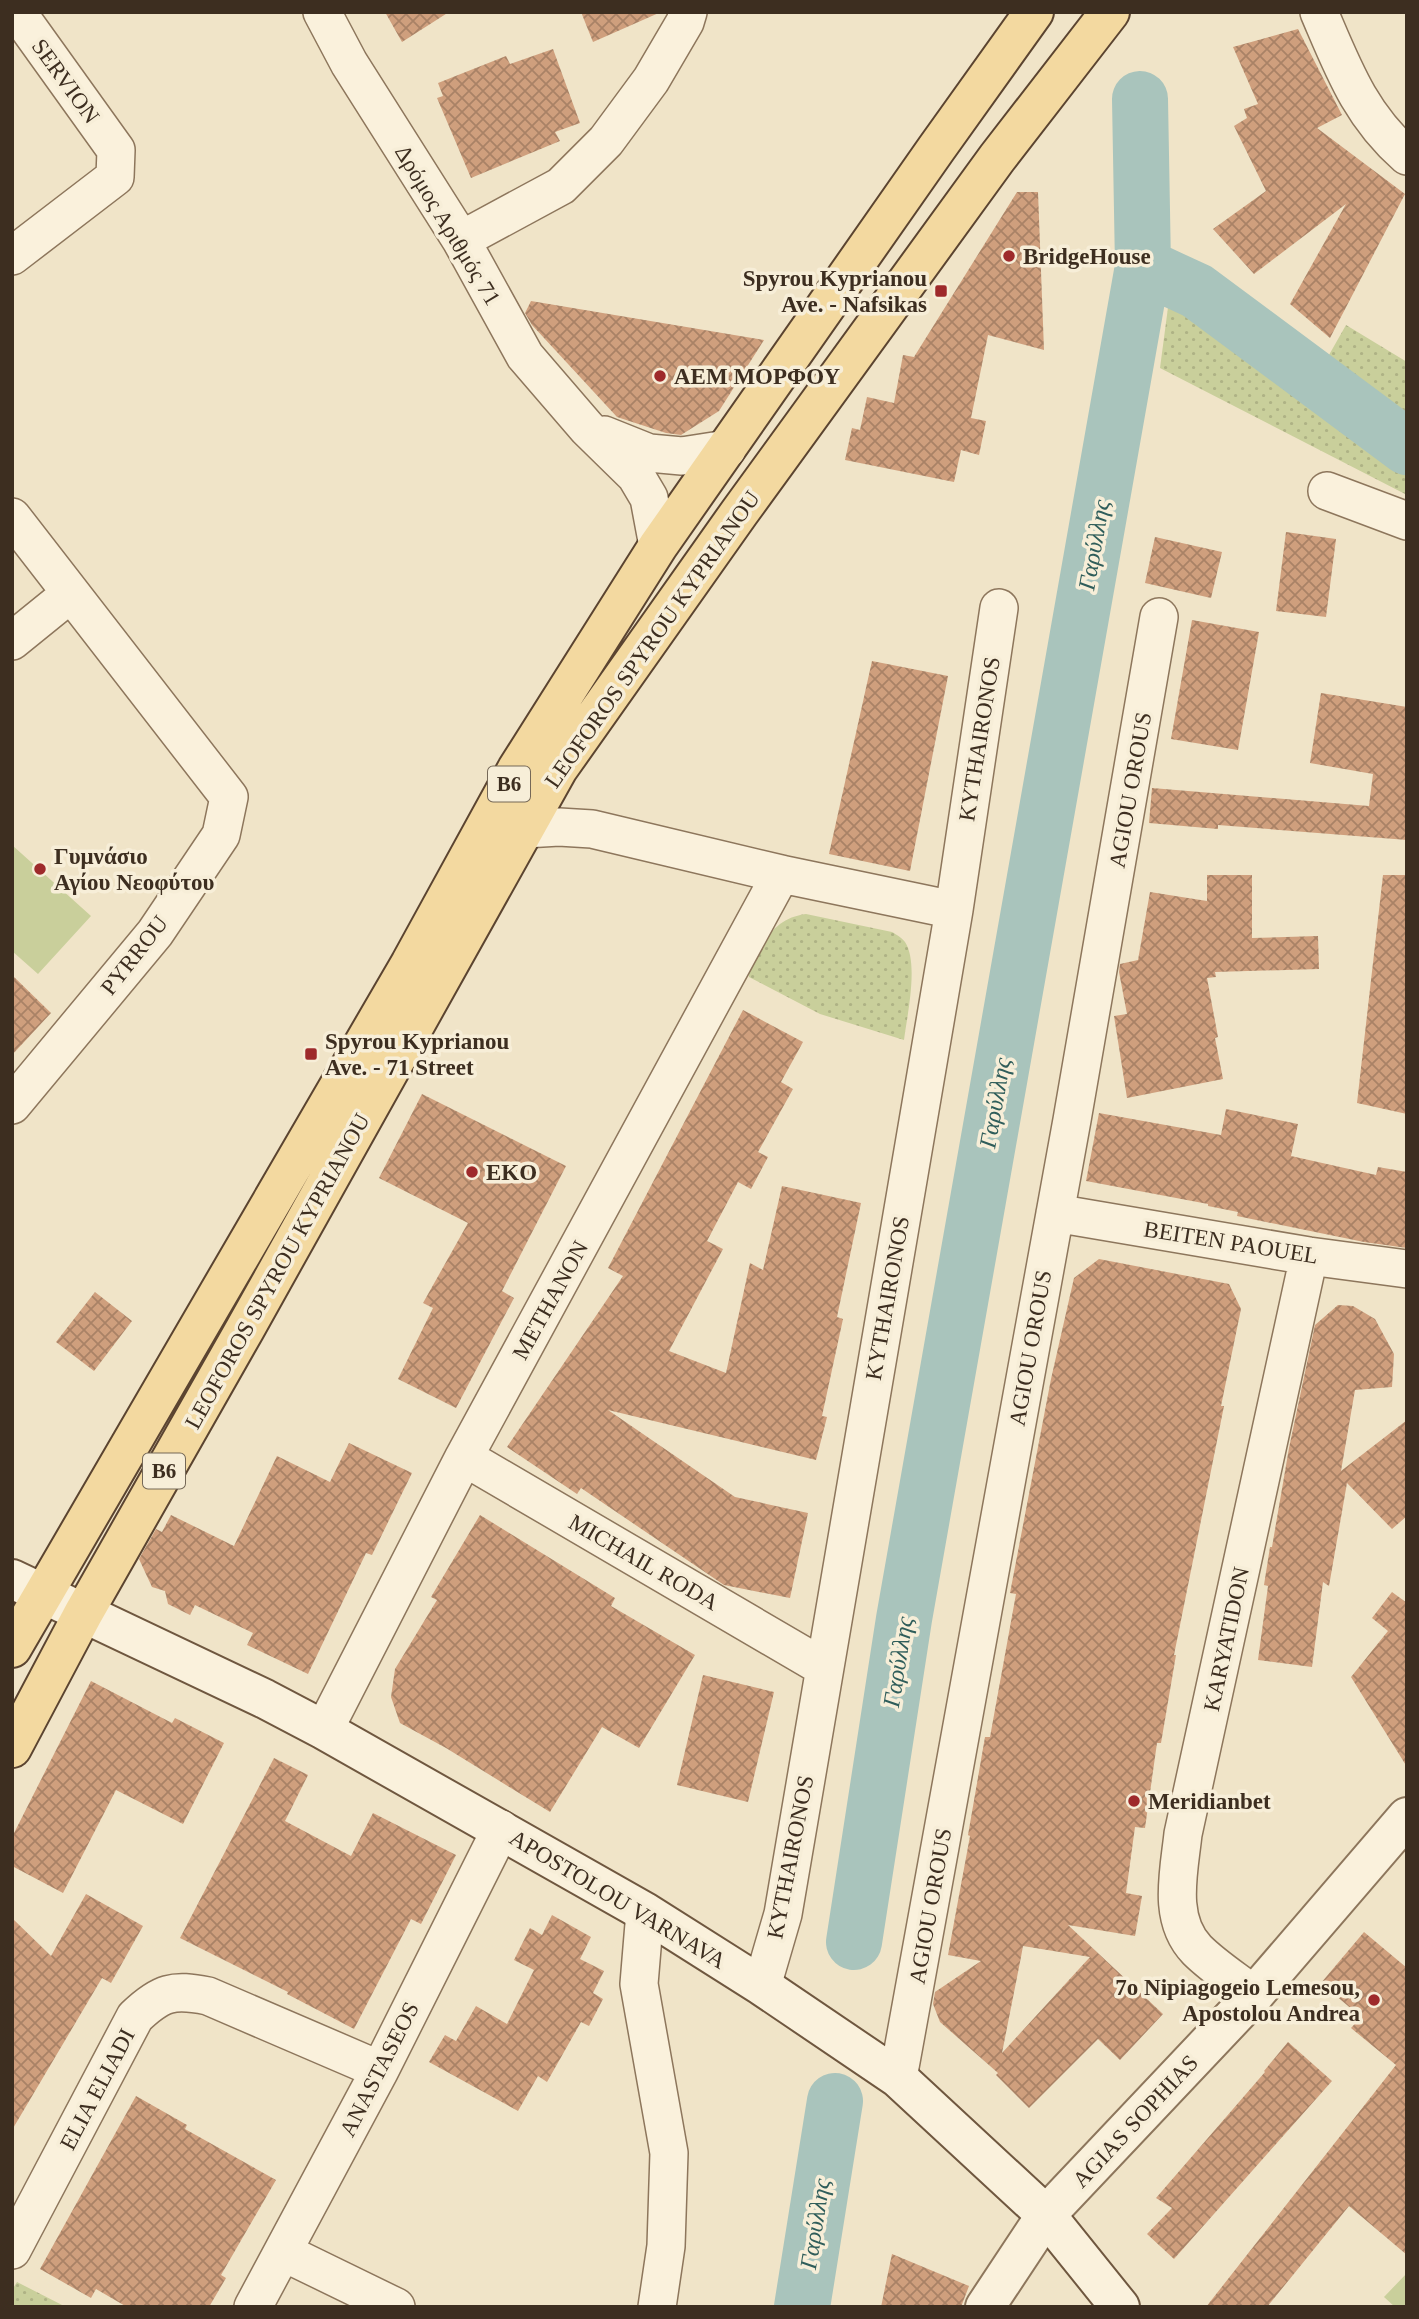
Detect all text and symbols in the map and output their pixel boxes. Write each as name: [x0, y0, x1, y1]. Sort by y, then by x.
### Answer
street label: SERVION: [27, 34, 105, 129]
street label: Δρόμος Αριθμός 71: [390, 141, 505, 310]
place label: BridgeHouse: [1023, 244, 1151, 269]
marker: BridgeHouse: [1001, 248, 1017, 264]
place label: Spyrou Kyprianou Ave. - Nafsikas: [743, 266, 927, 317]
marker: Spyrou Kyprianou Ave. - Nafsikas: [933, 283, 949, 299]
place label: ΑΕΜ ΜΟΡΦΟΥ: [674, 364, 840, 389]
marker: ΑΕΜ ΜΟΡΦΟΥ: [652, 368, 668, 384]
street label: LEOFOROS SPYROU KYPRIANOU: [540, 486, 765, 792]
water label: Γαρύλλης: [1073, 498, 1115, 593]
street label: KYTHAIRONOS: [954, 655, 1005, 823]
street label: AGIOU OROUS: [1104, 710, 1157, 870]
road number: B6: [488, 766, 530, 802]
place label: Γυμνάσιο Αγίου Νεοφύτου: [54, 844, 215, 895]
marker: Γυμνάσιο Αγίου Νεοφύτου: [32, 861, 48, 877]
street label: PYRROU: [96, 911, 173, 1000]
place label: Spyrou Kyprianou Ave. - 71 Street: [325, 1029, 509, 1080]
marker: Spyrou Kyprianou Ave. - 71 Street: [303, 1046, 319, 1062]
water label: Γαρύλλης: [974, 1056, 1016, 1151]
street label: LEOFOROS SPYROU KYPRIANOU: [180, 1109, 375, 1433]
place label: EKO: [486, 1160, 537, 1185]
marker: EKO: [464, 1164, 480, 1180]
street label: KYTHAIRONOS: [861, 1214, 914, 1382]
street label: BEITEN PAOUEL: [1142, 1216, 1320, 1269]
street label: METHANON: [508, 1236, 593, 1364]
street label: AGIOU OROUS: [1004, 1268, 1057, 1428]
road number: B6: [143, 1454, 185, 1488]
street label: MICHAIL RODA: [565, 1509, 723, 1616]
street label: KARYATIDON: [1199, 1564, 1254, 1714]
water label: Γαρύλλης: [878, 1615, 918, 1710]
street label: KYTHAIRONOS: [762, 1773, 819, 1941]
place label: Meridianbet: [1148, 1789, 1271, 1814]
marker: Meridianbet: [1126, 1793, 1142, 1809]
street label: APOSTOLOU VARNAVA: [505, 1825, 731, 1974]
street label: AGIOU OROUS: [904, 1826, 957, 1986]
place label: 7o Nipiagogeio Lemesou, Apostolou Andrea: [1115, 1975, 1360, 2026]
marker: 7o Nipiagogeio Lemesou, Apostolou Andrea: [1366, 1992, 1382, 2008]
street label: ANASTASEOS: [335, 1998, 424, 2141]
street label: ELIA ELIADI: [55, 2024, 140, 2154]
street label: AGIAS SOPHIAS: [1068, 2050, 1203, 2193]
water label: Γαρύλλης: [795, 2177, 835, 2272]

